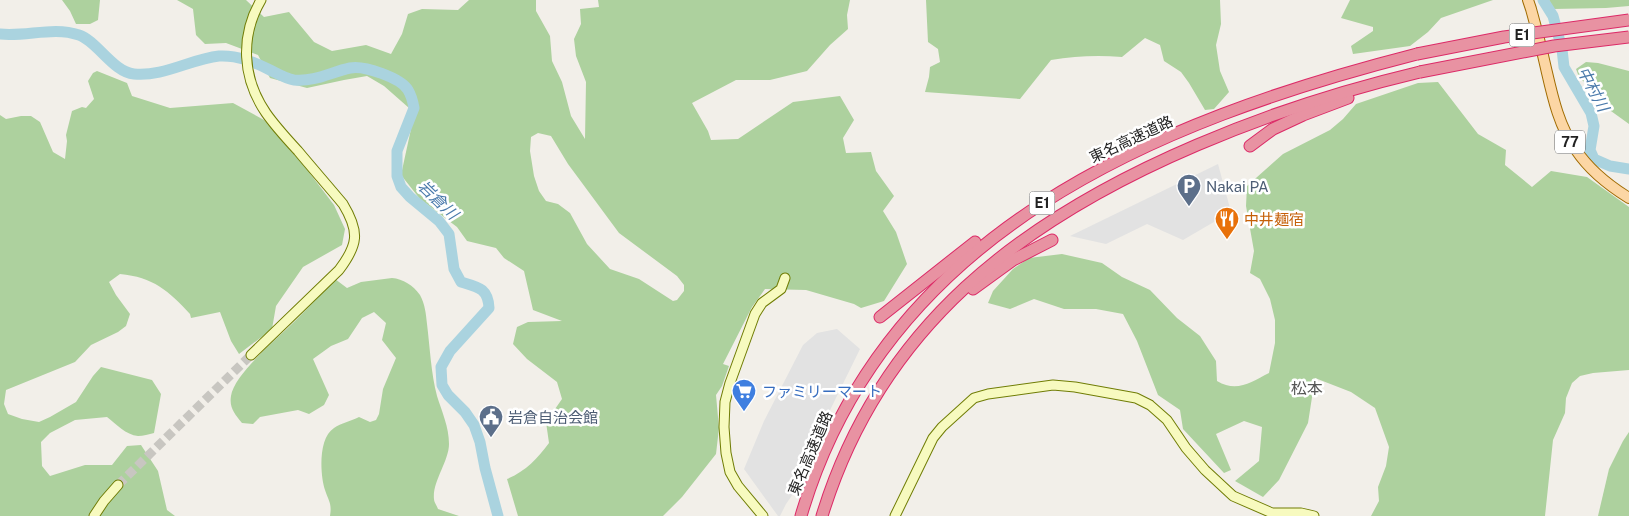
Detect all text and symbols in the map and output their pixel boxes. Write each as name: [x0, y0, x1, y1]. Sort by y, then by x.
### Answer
road number: E1: [1510, 24, 1534, 46]
water label: 中村川: [1573, 63, 1614, 116]
street label: 東名高速道路: [1087, 112, 1175, 166]
road number: 77: [1555, 130, 1585, 154]
parking icon: Nakai PA: [1176, 173, 1202, 207]
water label: 岩倉川: [414, 176, 463, 225]
place label: Nakai PA: [1206, 178, 1269, 195]
road number: E1: [1030, 192, 1054, 214]
restaurant icon: 中井麺宿: [1214, 206, 1240, 240]
place label: 中井麺宿: [1244, 211, 1304, 228]
supermarket icon: ファミリーマート: [731, 378, 757, 412]
district label: 松本: [1291, 379, 1323, 398]
place label: ファミリーマート: [762, 383, 882, 400]
public building icon: 岩倉自治会館: [478, 404, 504, 438]
street label: 東名高速道路: [785, 408, 835, 498]
place label: 岩倉自治会館: [508, 409, 598, 426]

